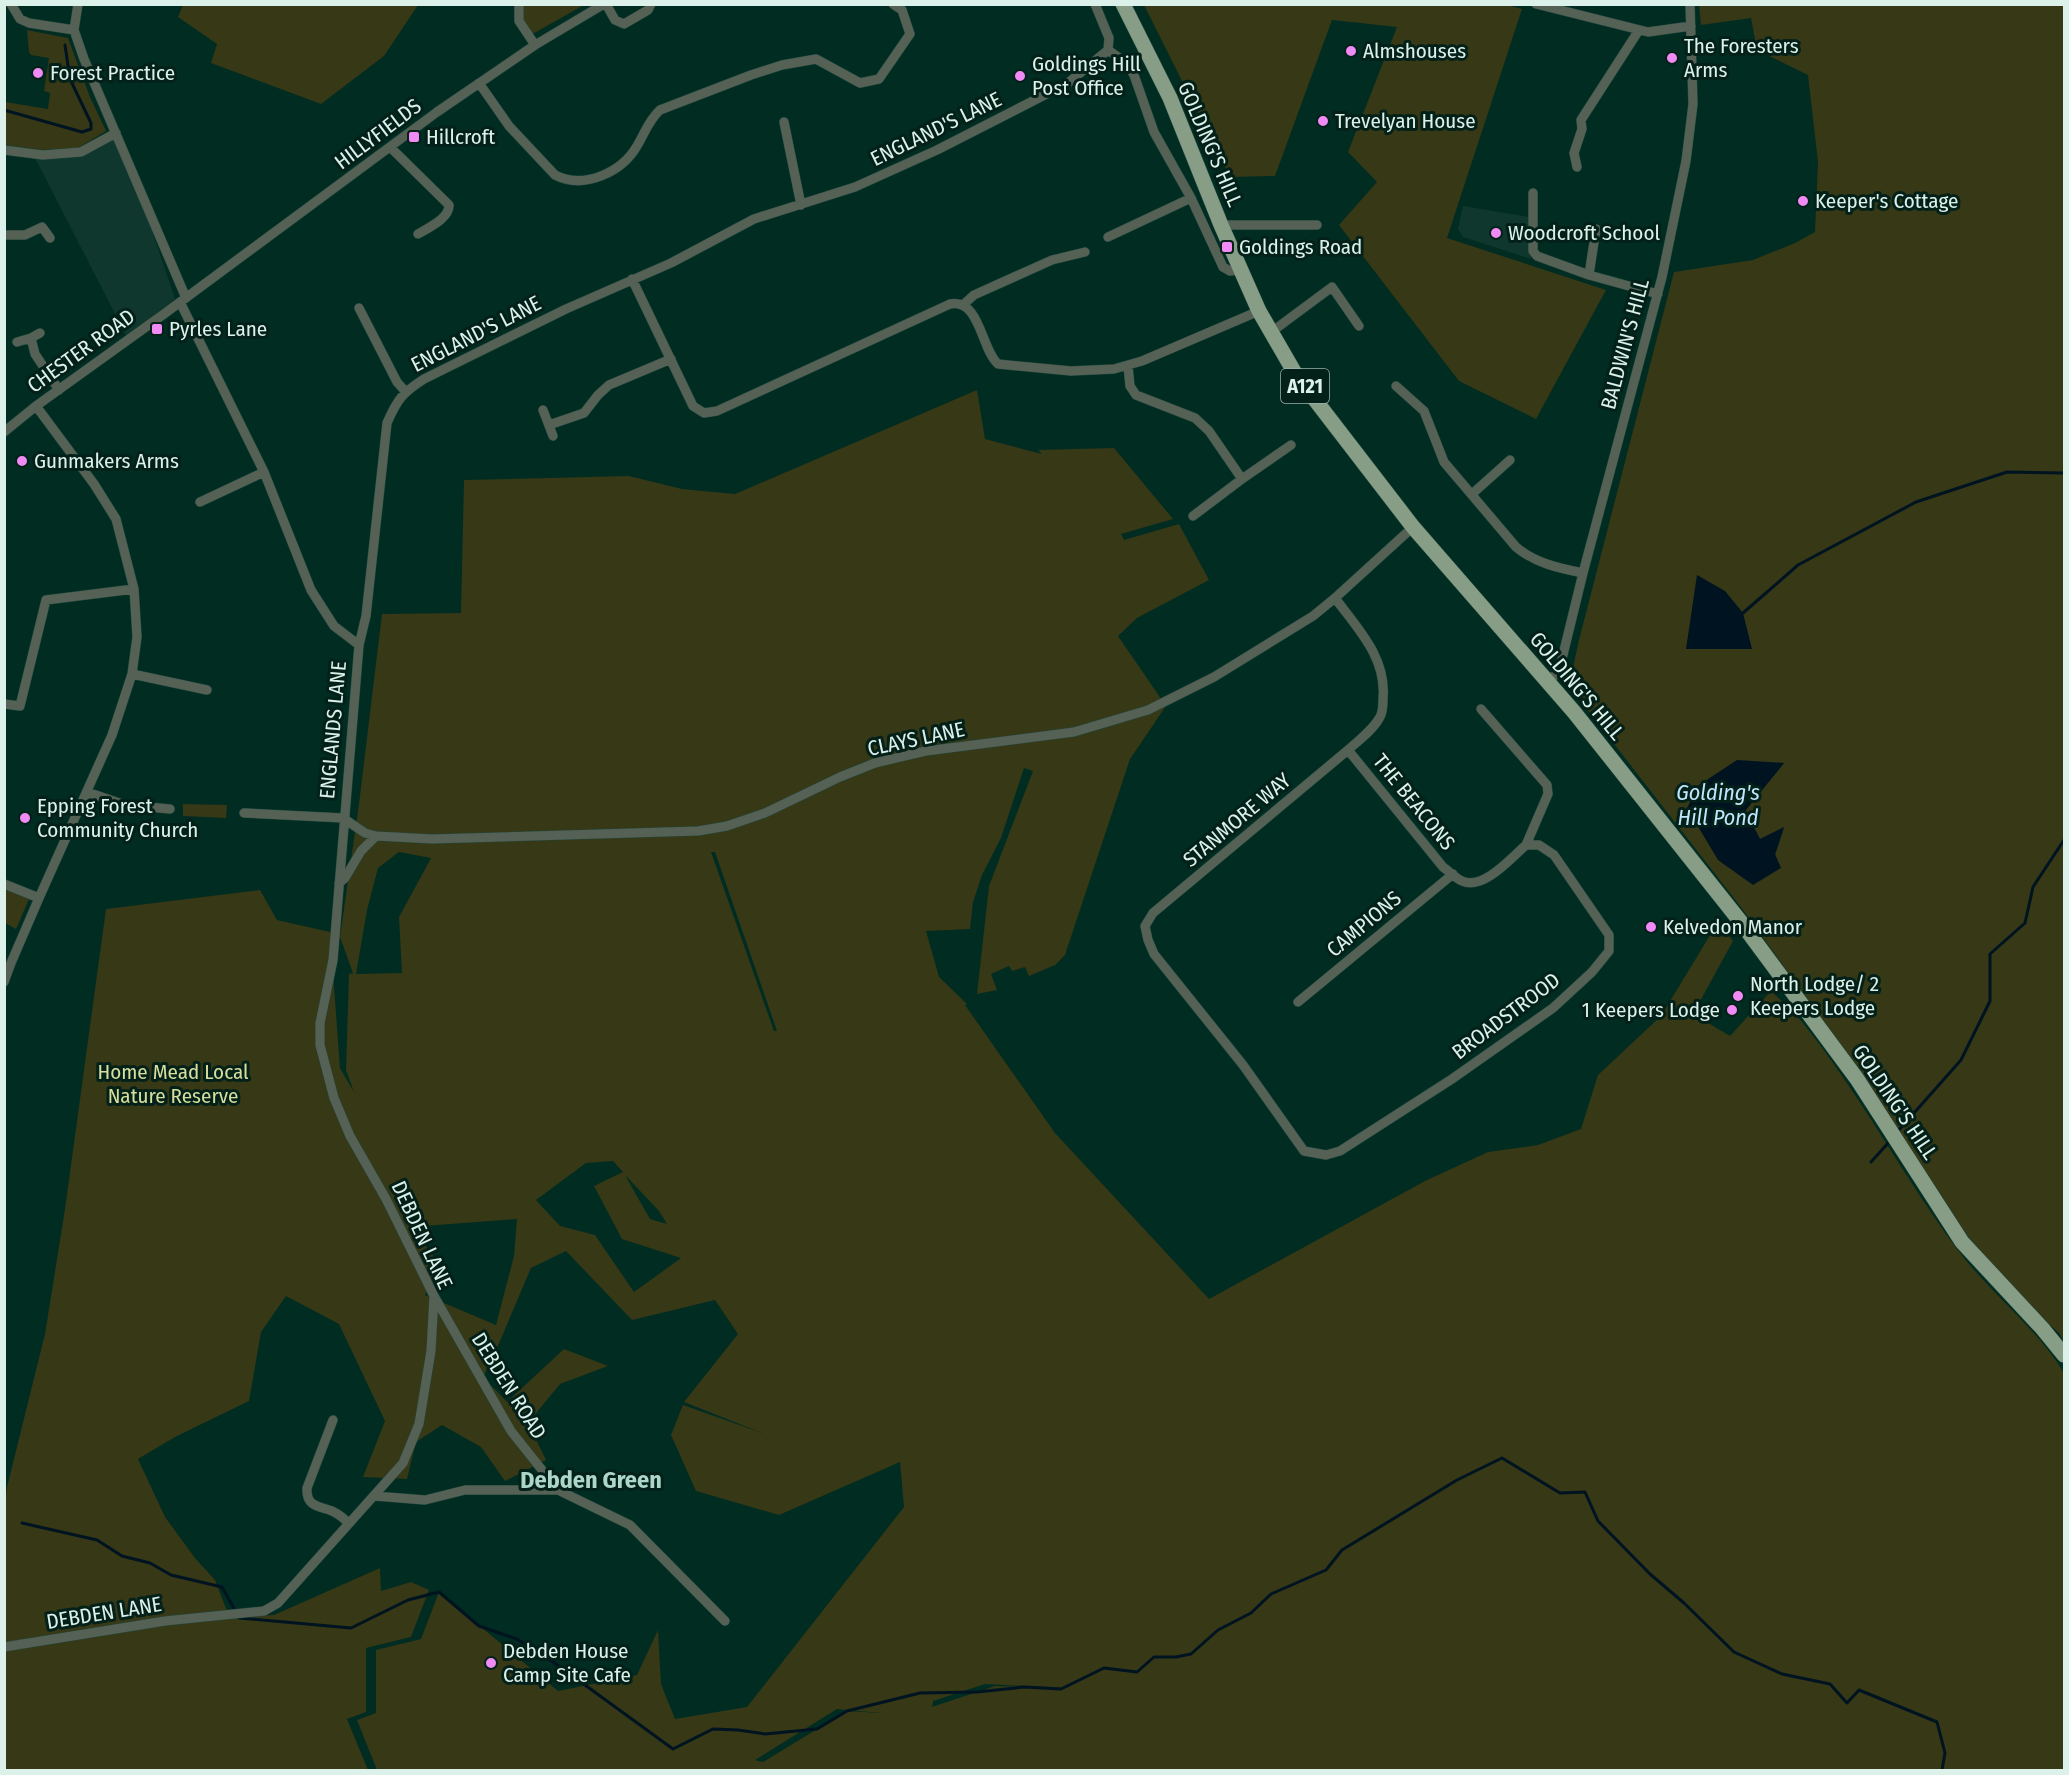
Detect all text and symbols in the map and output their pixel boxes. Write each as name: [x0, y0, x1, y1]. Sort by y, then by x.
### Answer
place label: The Foresters Arms: [1684, 33, 1799, 83]
place label: Almshouses: [1363, 38, 1466, 64]
marker: Almshouses: [1344, 44, 1358, 58]
place label: Goldings Hill Post Office: [1032, 51, 1141, 101]
marker: The Foresters Arms: [1665, 51, 1679, 65]
place label: Forest Practice: [50, 60, 175, 86]
marker: Forest Practice: [31, 66, 45, 80]
marker: Goldings Hill Post Office: [1013, 69, 1027, 83]
street label: GOLDING'S HILL: [1172, 78, 1248, 211]
street label: ENGLAND'S LANE: [866, 86, 1006, 172]
street label: HILLYFIELDS: [329, 93, 427, 175]
place label: Trevelyan House: [1335, 108, 1476, 134]
marker: Trevelyan House: [1316, 114, 1330, 128]
place label: Hillcroft: [426, 124, 495, 150]
marker: Hillcroft: [407, 130, 421, 144]
place label: Keeper's Cottage: [1815, 188, 1958, 214]
marker: Keeper's Cottage: [1796, 194, 1810, 208]
place label: Woodcroft School: [1508, 220, 1660, 246]
marker: Woodcroft School: [1489, 226, 1503, 240]
place label: Goldings Road: [1239, 234, 1362, 260]
marker: Goldings Road: [1220, 240, 1234, 254]
street label: BALDWIN'S HILL: [1595, 275, 1655, 412]
street label: ENGLAND'S LANE: [407, 290, 546, 378]
street label: CHESTER ROAD: [22, 303, 140, 399]
place label: Pyrles Lane: [169, 316, 267, 342]
marker: Pyrles Lane: [150, 322, 164, 336]
road number: A121: [1281, 369, 1329, 403]
place label: Gunmakers Arms: [34, 448, 179, 474]
marker: Gunmakers Arms: [15, 454, 29, 468]
street label: GOLDING'S HILL: [1524, 627, 1630, 746]
street label: ENGLANDS LANE: [314, 660, 352, 800]
street label: CLAYS LANE: [865, 716, 967, 762]
street label: THE BEACONS: [1367, 749, 1461, 855]
street label: STANMORE WAY: [1178, 767, 1297, 873]
water label: Golding's Hill Pond: [1676, 779, 1760, 831]
place label: Epping Forest Community Church: [37, 793, 198, 843]
marker: Epping Forest Community Church: [18, 811, 32, 825]
street label: CAMPIONS: [1321, 885, 1407, 963]
place label: Kelvedon Manor: [1663, 914, 1803, 940]
marker: Kelvedon Manor: [1644, 920, 1658, 934]
street label: BROADSTROOD: [1447, 967, 1565, 1065]
place label: North Lodge/ 2 Keepers Lodge: [1750, 971, 1879, 1021]
marker: North Lodge/ 2 Keepers Lodge: [1731, 989, 1745, 1003]
place label: 1 Keepers Lodge: [1582, 997, 1720, 1023]
marker: 1 Keepers Lodge: [1725, 1003, 1739, 1017]
street label: GOLDING'S HILL: [1847, 1040, 1943, 1165]
park label: Home Mead Local Nature Reserve: [97, 1059, 249, 1109]
street label: DEBDEN LANE: [386, 1177, 458, 1293]
street label: DEBDEN ROAD: [466, 1328, 552, 1444]
district label: Debden Green: [520, 1466, 662, 1494]
street label: DEBDEN LANE: [45, 1591, 164, 1635]
place label: Debden House Camp Site Cafe: [503, 1638, 631, 1688]
marker: Debden House Camp Site Cafe: [484, 1656, 498, 1670]

